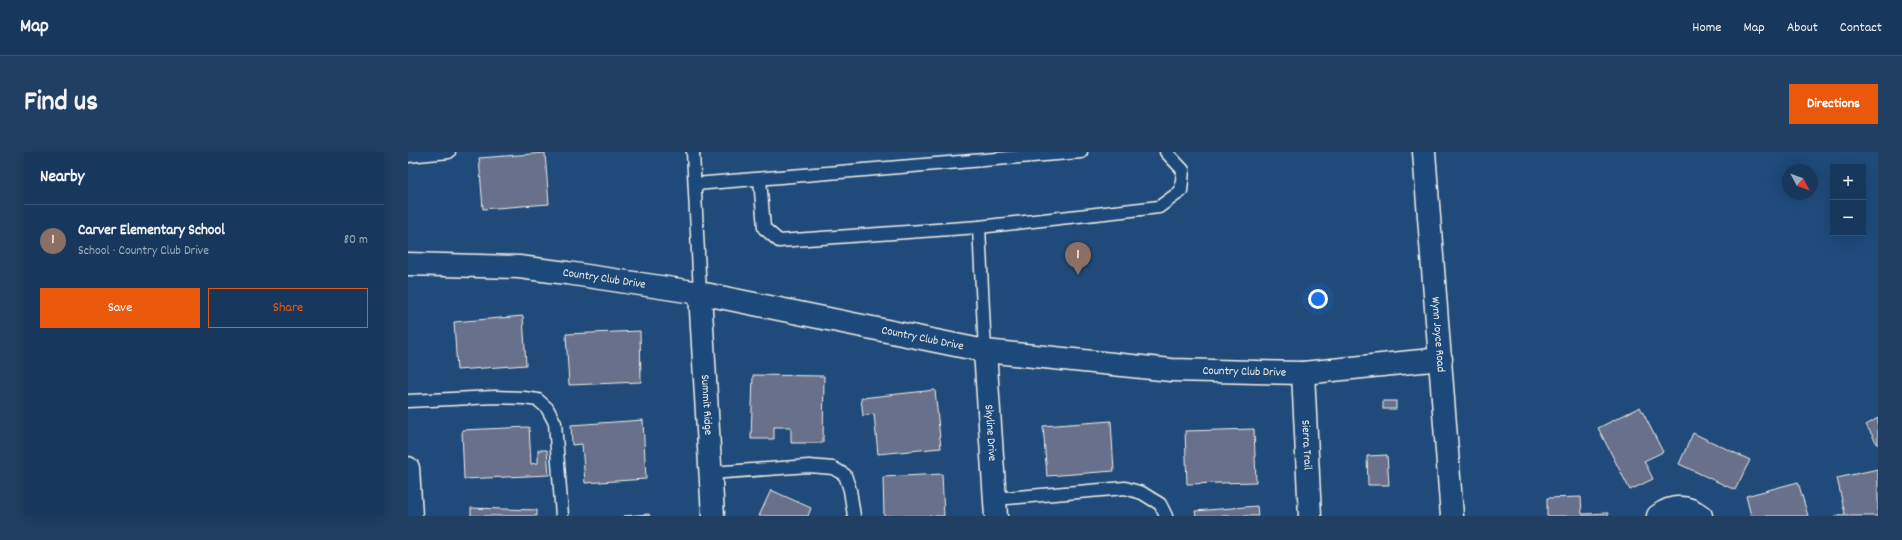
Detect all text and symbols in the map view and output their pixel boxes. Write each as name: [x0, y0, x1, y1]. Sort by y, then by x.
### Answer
text: Map: [20, 14, 49, 41]
text: Home: [1692, 18, 1721, 38]
text: Map: [1743, 18, 1765, 38]
text: About: [1787, 18, 1818, 38]
text: Contact: [1840, 18, 1882, 38]
text: Find us: [24, 84, 98, 124]
button: Directions: [1789, 84, 1878, 124]
north arrow: [1782, 164, 1818, 200]
map controls: [1830, 164, 1866, 236]
button: +: [1830, 164, 1866, 200]
text: Nearby: [40, 166, 84, 190]
button: −: [1830, 200, 1866, 236]
text: Carver Elementary School: [78, 220, 225, 242]
text: 1: [52, 231, 54, 250]
text: 80 m: [344, 231, 368, 250]
text: School · Country Club Drive: [78, 242, 209, 261]
pin: 1: [1065, 242, 1091, 275]
street label: Country Club Drive: [562, 264, 647, 293]
button: Save: [40, 288, 200, 328]
button: Share: [208, 288, 368, 328]
your location: [1308, 289, 1328, 309]
street label: Wynn Joyce Road: [1427, 296, 1449, 373]
street label: Country Club Drive: [880, 322, 965, 355]
street label: Country Club Drive: [1202, 362, 1286, 381]
street label: Summit Ridge: [696, 374, 717, 436]
street label: Skyline Drive: [980, 404, 1001, 462]
street label: Sierra Trail: [1297, 420, 1316, 470]

